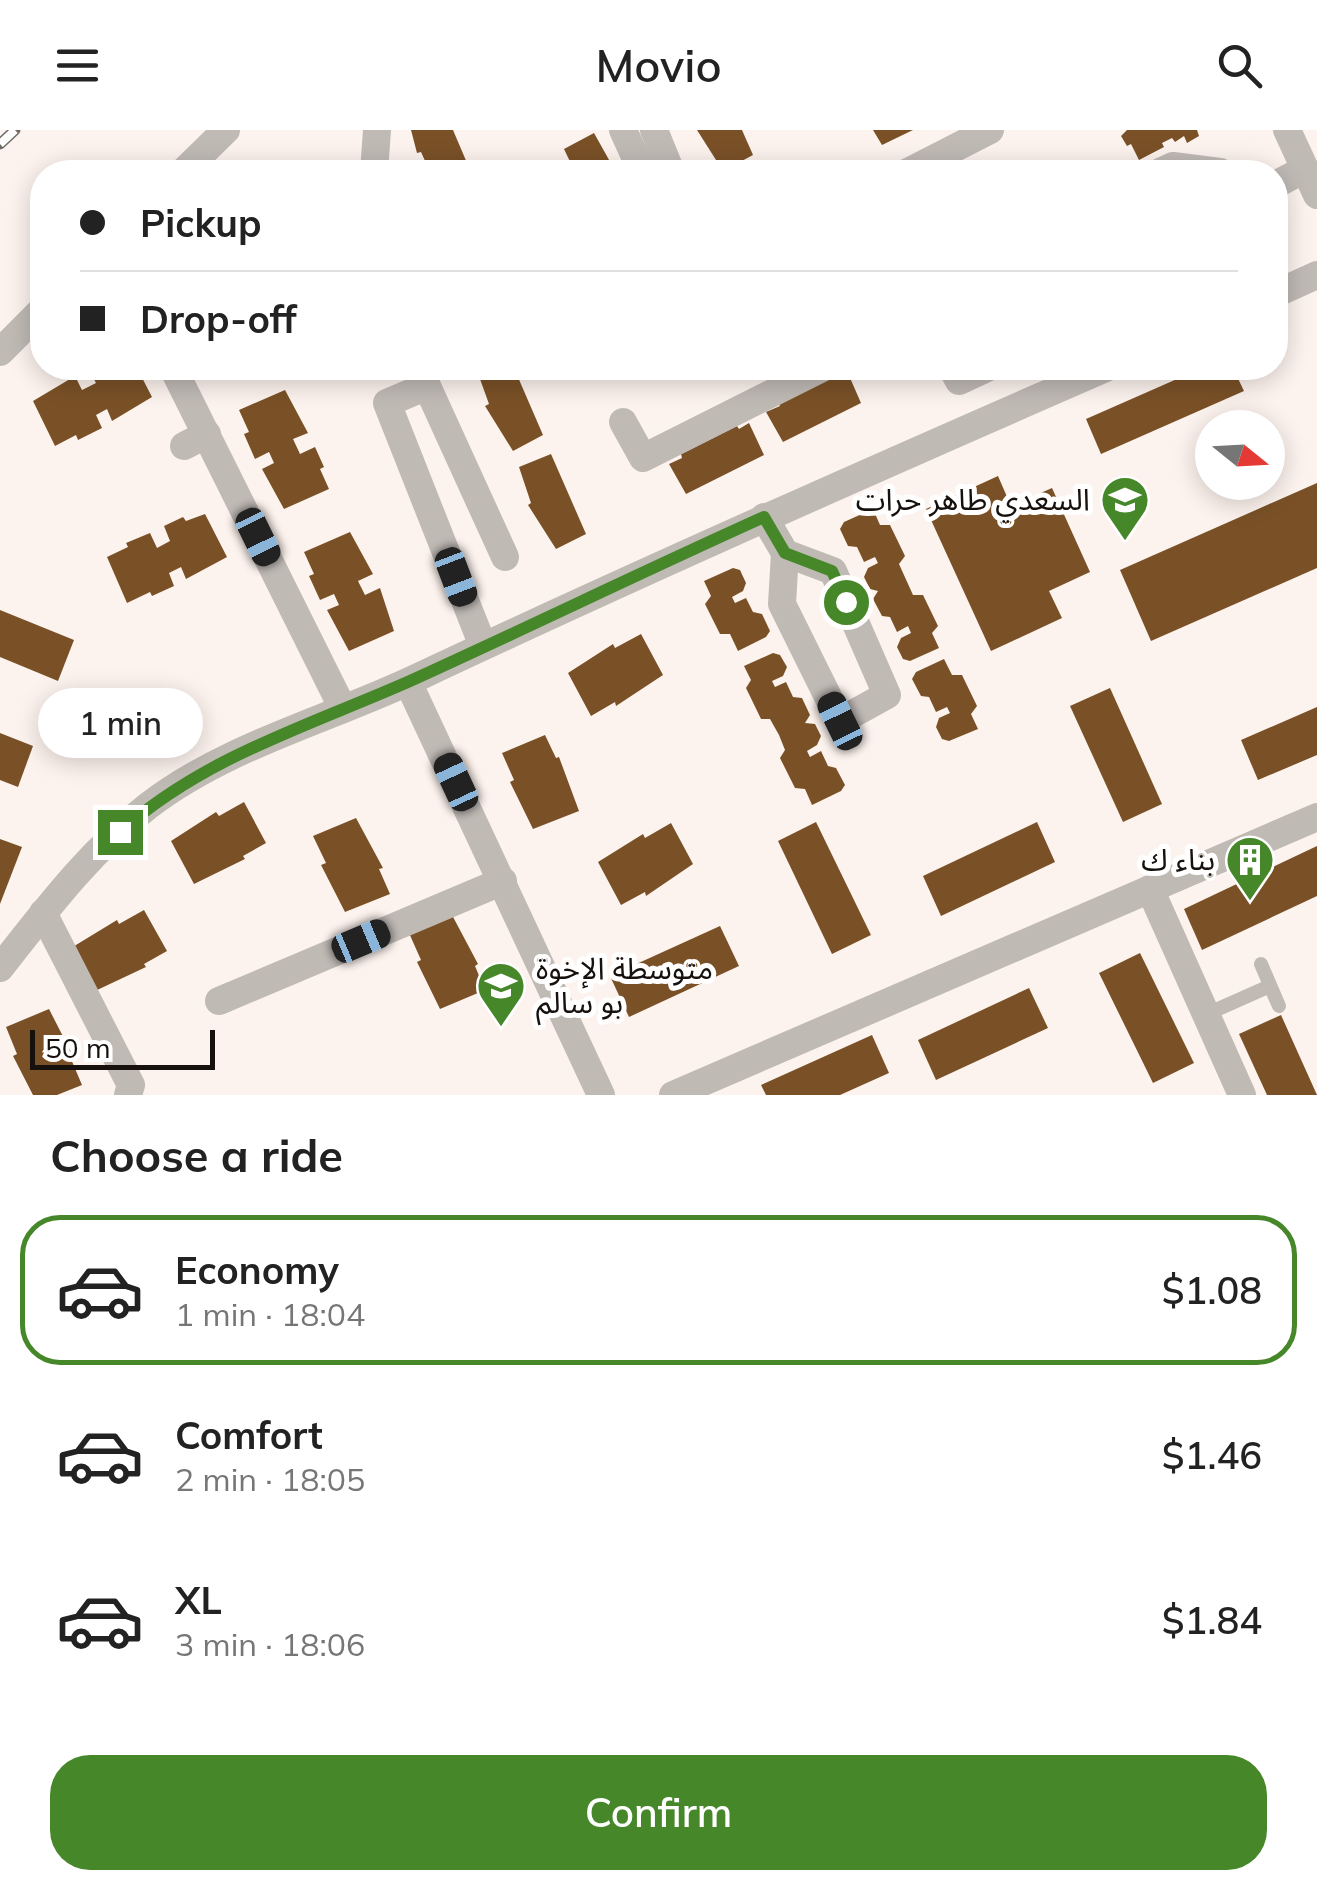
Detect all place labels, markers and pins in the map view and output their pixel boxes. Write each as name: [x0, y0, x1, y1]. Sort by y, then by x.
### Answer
school or university icon: السعدي طاهر حرات: [1099, 474, 1151, 542]
place label: السعدي طاهر حرات: [856, 480, 1090, 523]
building icon: بناء ك: [1224, 834, 1276, 902]
place label: بناء ك: [1141, 840, 1215, 878]
place label: متوسطة الإخوة بو سالم: [536, 949, 713, 1026]
school or university icon: متوسطة الإخوة بو سالم: [475, 960, 527, 1028]

